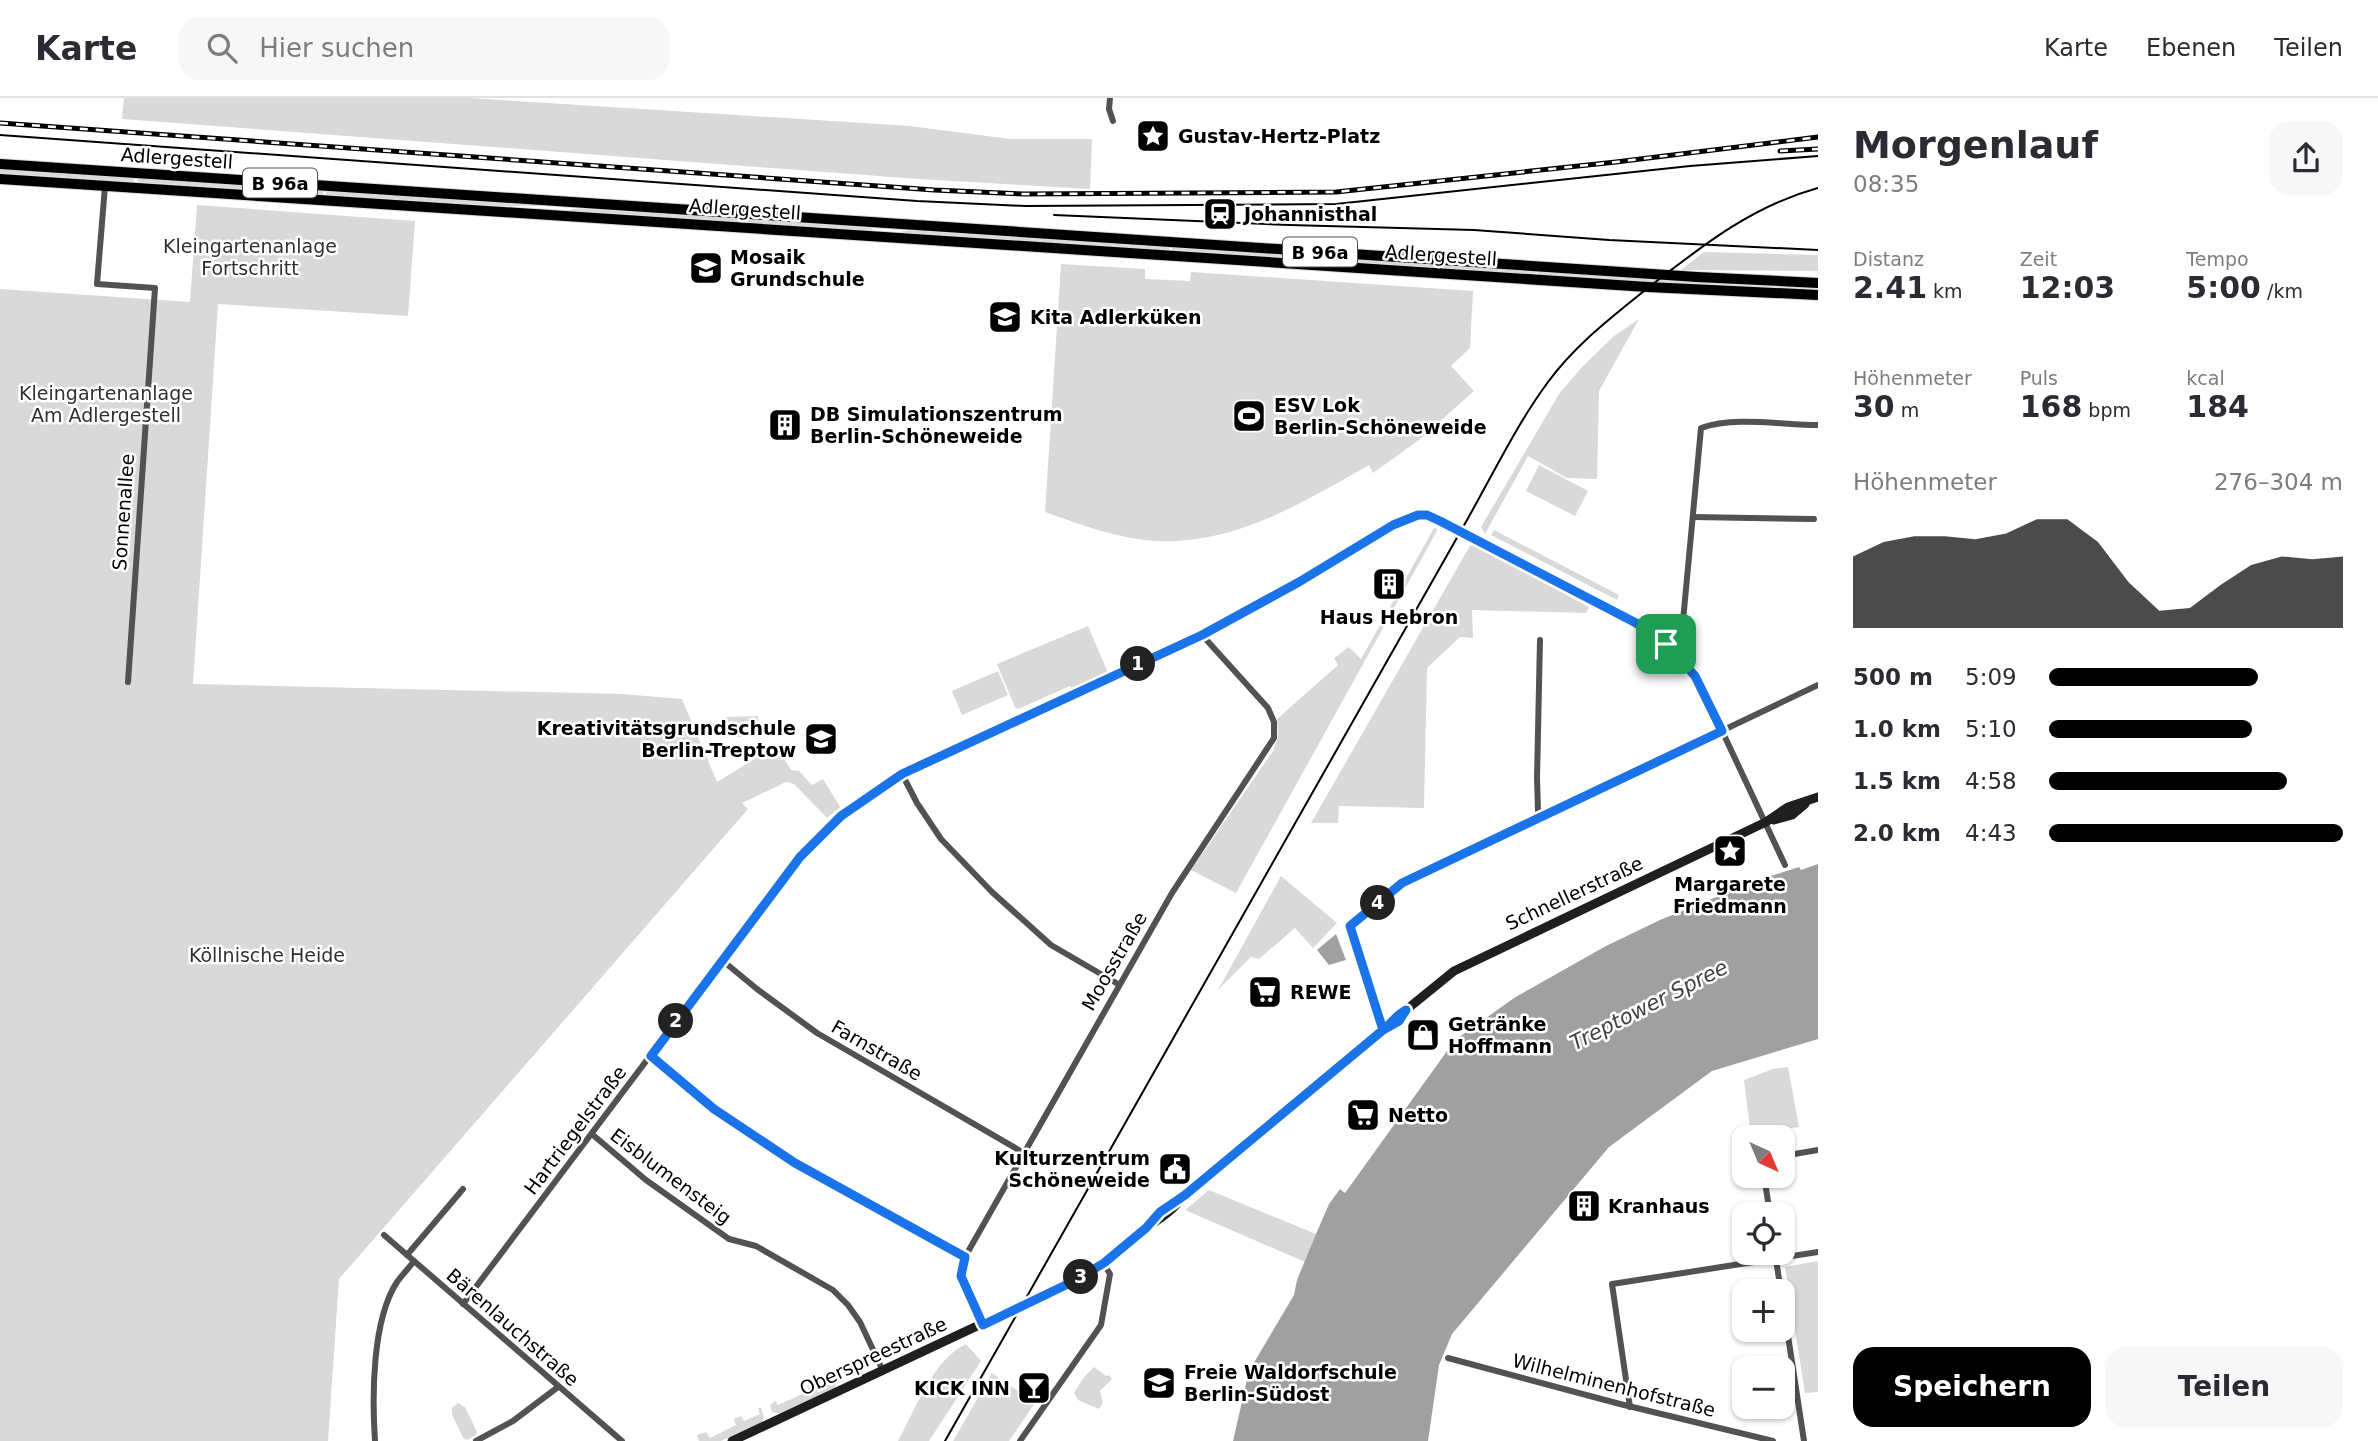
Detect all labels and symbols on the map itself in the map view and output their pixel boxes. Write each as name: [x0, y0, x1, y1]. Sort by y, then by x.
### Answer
place icon: Gustav-Hertz-Platz: [1134, 117, 1172, 155]
place label: Gustav-Hertz-Platz: [1178, 125, 1380, 147]
street label: Adlergestell: [120, 143, 234, 173]
road number: B 96a: [243, 168, 317, 198]
street label: Adlergestell: [688, 194, 802, 224]
station icon: Johannisthal: [1201, 195, 1239, 233]
place label: Johannisthal: [1242, 203, 1377, 225]
park label: Kleingartenanlage Fortschritt: [163, 235, 337, 279]
road number: B 96a: [1283, 238, 1357, 266]
street label: Adlergestell: [1384, 240, 1498, 270]
place label: Mosaik Grundschule: [730, 246, 865, 290]
school or university icon: Mosaik Grundschule: [687, 249, 725, 287]
school or university icon: Kita Adlerküken: [986, 298, 1024, 336]
place label: Kita Adlerküken: [1030, 306, 1202, 328]
park label: Kleingartenanlage Am Adlergestell: [19, 382, 193, 426]
place label: ESV Lok Berlin-Schöneweide: [1274, 394, 1487, 438]
sports icon: ESV Lok Berlin-Schöneweide: [1230, 397, 1268, 435]
place label: DB Simulationszentrum Berlin-Schöneweide: [810, 403, 1062, 447]
building icon: DB Simulationszentrum Berlin-Schöneweide: [766, 406, 804, 444]
street label: Sonnenallee: [108, 453, 138, 571]
building icon: Haus Hebron: [1370, 565, 1408, 603]
place label: Haus Hebron: [1320, 606, 1458, 628]
pin: [1636, 614, 1696, 674]
pin: 1: [1120, 646, 1156, 682]
place label: Kreativitätsgrundschule Berlin-Treptow: [537, 717, 796, 761]
school or university icon: Kreativitätsgrundschule Berlin-Treptow: [802, 720, 840, 758]
place icon: Margarete Friedmann: [1711, 832, 1749, 870]
street label: Schnellerstraße: [1502, 852, 1646, 934]
place label: Margarete Friedmann: [1673, 873, 1787, 917]
pin: 4: [1360, 886, 1396, 920]
street label: Moosstraße: [1077, 908, 1151, 1014]
park label: Köllnische Heide: [189, 944, 345, 966]
water label: Treptower Spree: [1566, 955, 1732, 1055]
supermarket icon: REWE: [1246, 973, 1284, 1011]
place label: REWE: [1290, 981, 1352, 1003]
pin: 2: [658, 1004, 694, 1038]
place label: Getränke Hoffmann: [1448, 1013, 1552, 1057]
street label: Farnstraße: [828, 1015, 926, 1085]
shop icon: Getränke Hoffmann: [1404, 1016, 1442, 1054]
street label: Hartriegelstraße: [519, 1061, 631, 1199]
supermarket icon: Netto: [1344, 1096, 1382, 1134]
place label: Netto: [1388, 1104, 1448, 1126]
street label: Eisblumensteig: [606, 1124, 736, 1228]
north arrow: [1732, 1125, 1796, 1188]
place label: Kulturzentrum Schöneweide: [994, 1147, 1150, 1191]
public building icon: Kulturzentrum Schöneweide: [1156, 1150, 1194, 1188]
building icon: Kranhaus: [1565, 1187, 1603, 1225]
place label: Kranhaus: [1608, 1195, 1710, 1217]
pin: 3: [1064, 1260, 1098, 1294]
street label: Bärenlauchstraße: [442, 1264, 584, 1390]
street label: Oberspreestraße: [796, 1312, 950, 1400]
street label: Wilhelminenhofstraße: [1510, 1349, 1718, 1421]
place label: Freie Waldorfschule Berlin-Südost: [1184, 1361, 1397, 1405]
school or university icon: Freie Waldorfschule Berlin-Südost: [1140, 1364, 1178, 1402]
bar icon: KICK INN: [1015, 1369, 1053, 1407]
place label: KICK INN: [914, 1377, 1010, 1399]

